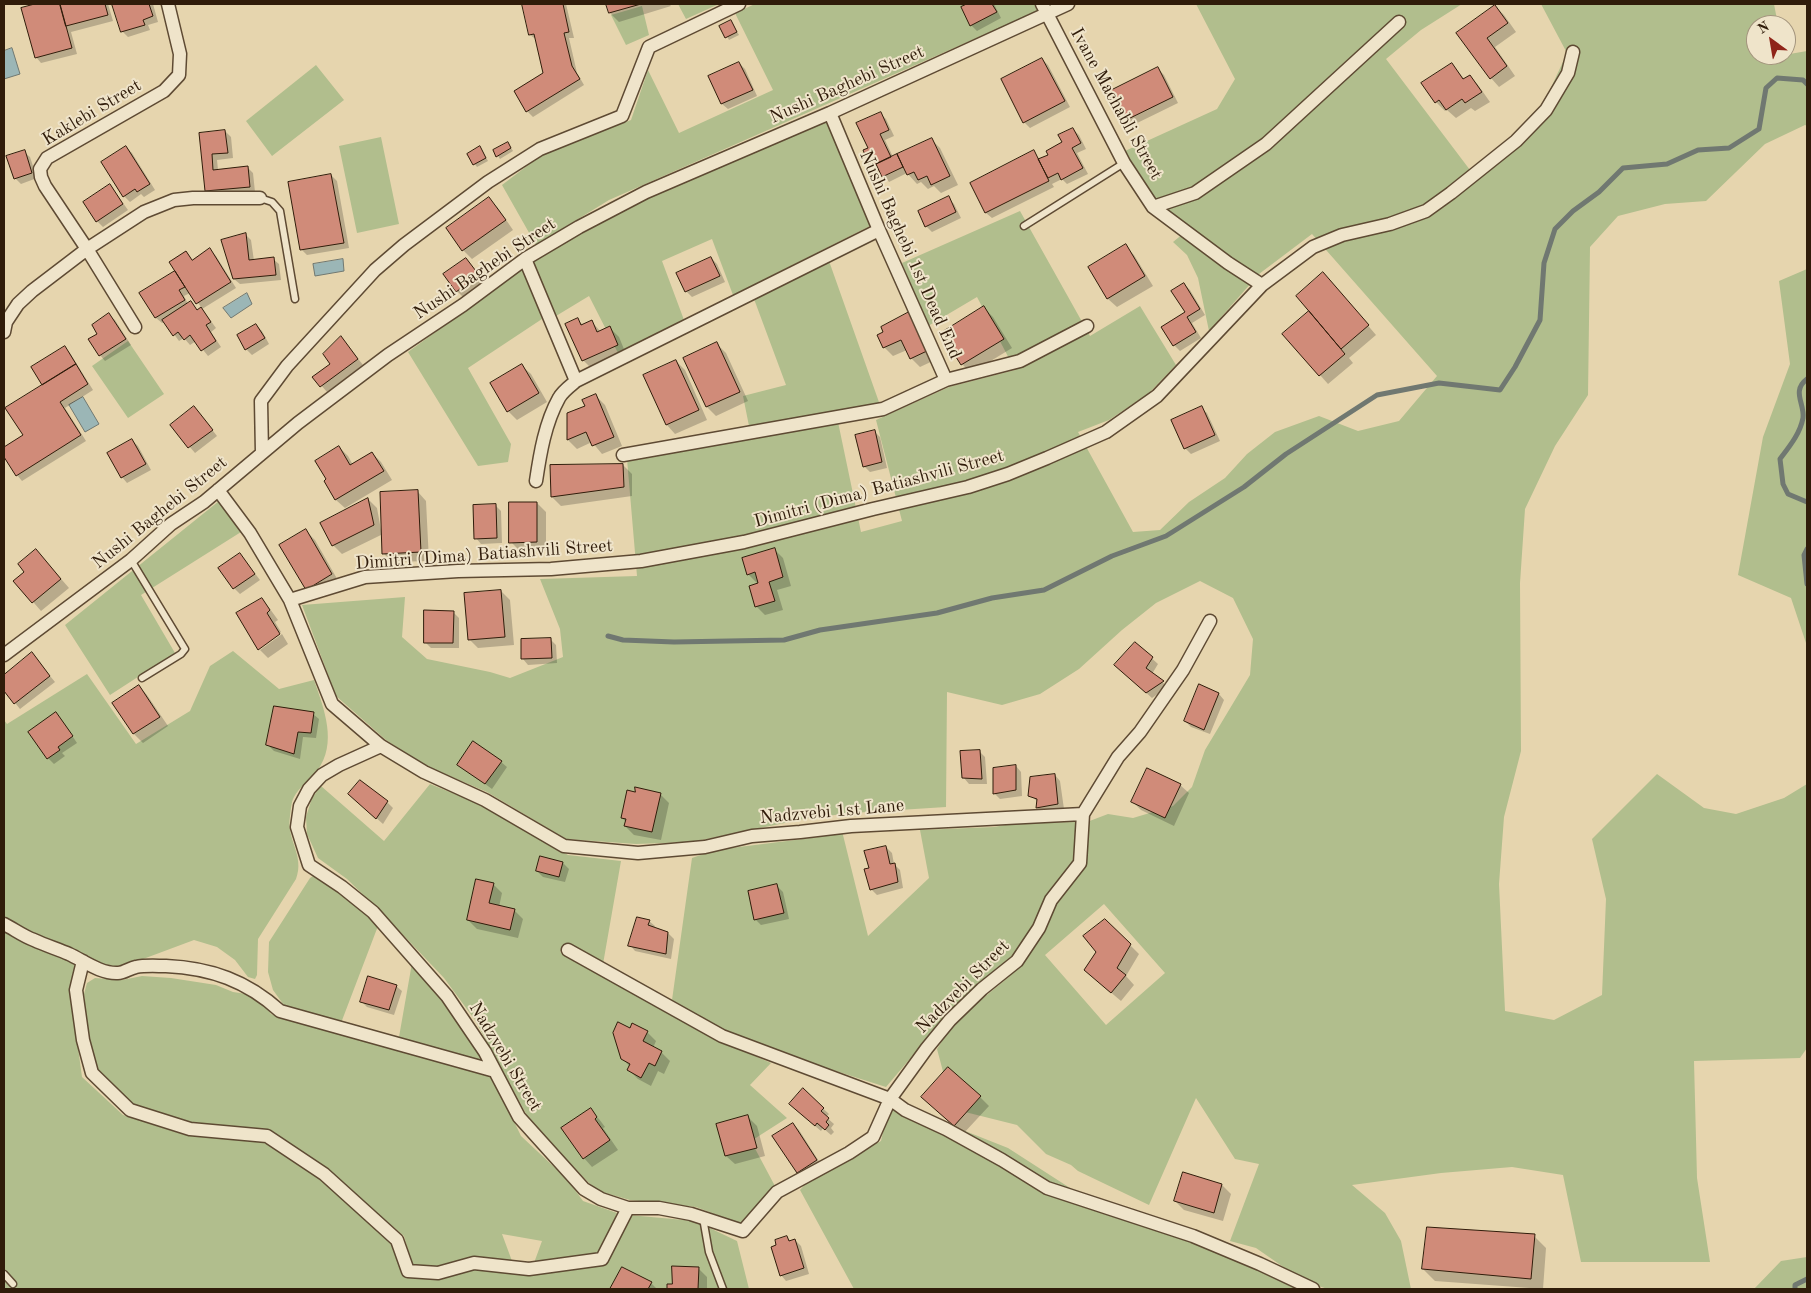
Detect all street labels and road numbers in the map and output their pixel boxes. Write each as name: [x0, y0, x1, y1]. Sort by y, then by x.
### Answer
street label: Ivane Machabli Street: [1065, 24, 1167, 184]
street label: Nushi Baghebi Street: [766, 41, 928, 129]
street label: Kaklebi Street: [39, 75, 145, 151]
street label: Nushi Baghebi 1st Dead End: [854, 147, 966, 363]
street label: Nushi Baghebi Street: [410, 213, 560, 325]
street label: Dimitri (Dima) Batiashvili Street: [752, 445, 1006, 533]
street label: Nushi Baghebi Street: [88, 452, 232, 574]
street label: Dimitri (Dima) Batiashvili Street: [355, 535, 613, 575]
street label: Nadzvebi 1st Lane: [759, 795, 905, 829]
street label: Nadzvebi Street: [912, 936, 1014, 1038]
street label: Nadzvebi Street: [464, 998, 546, 1116]

